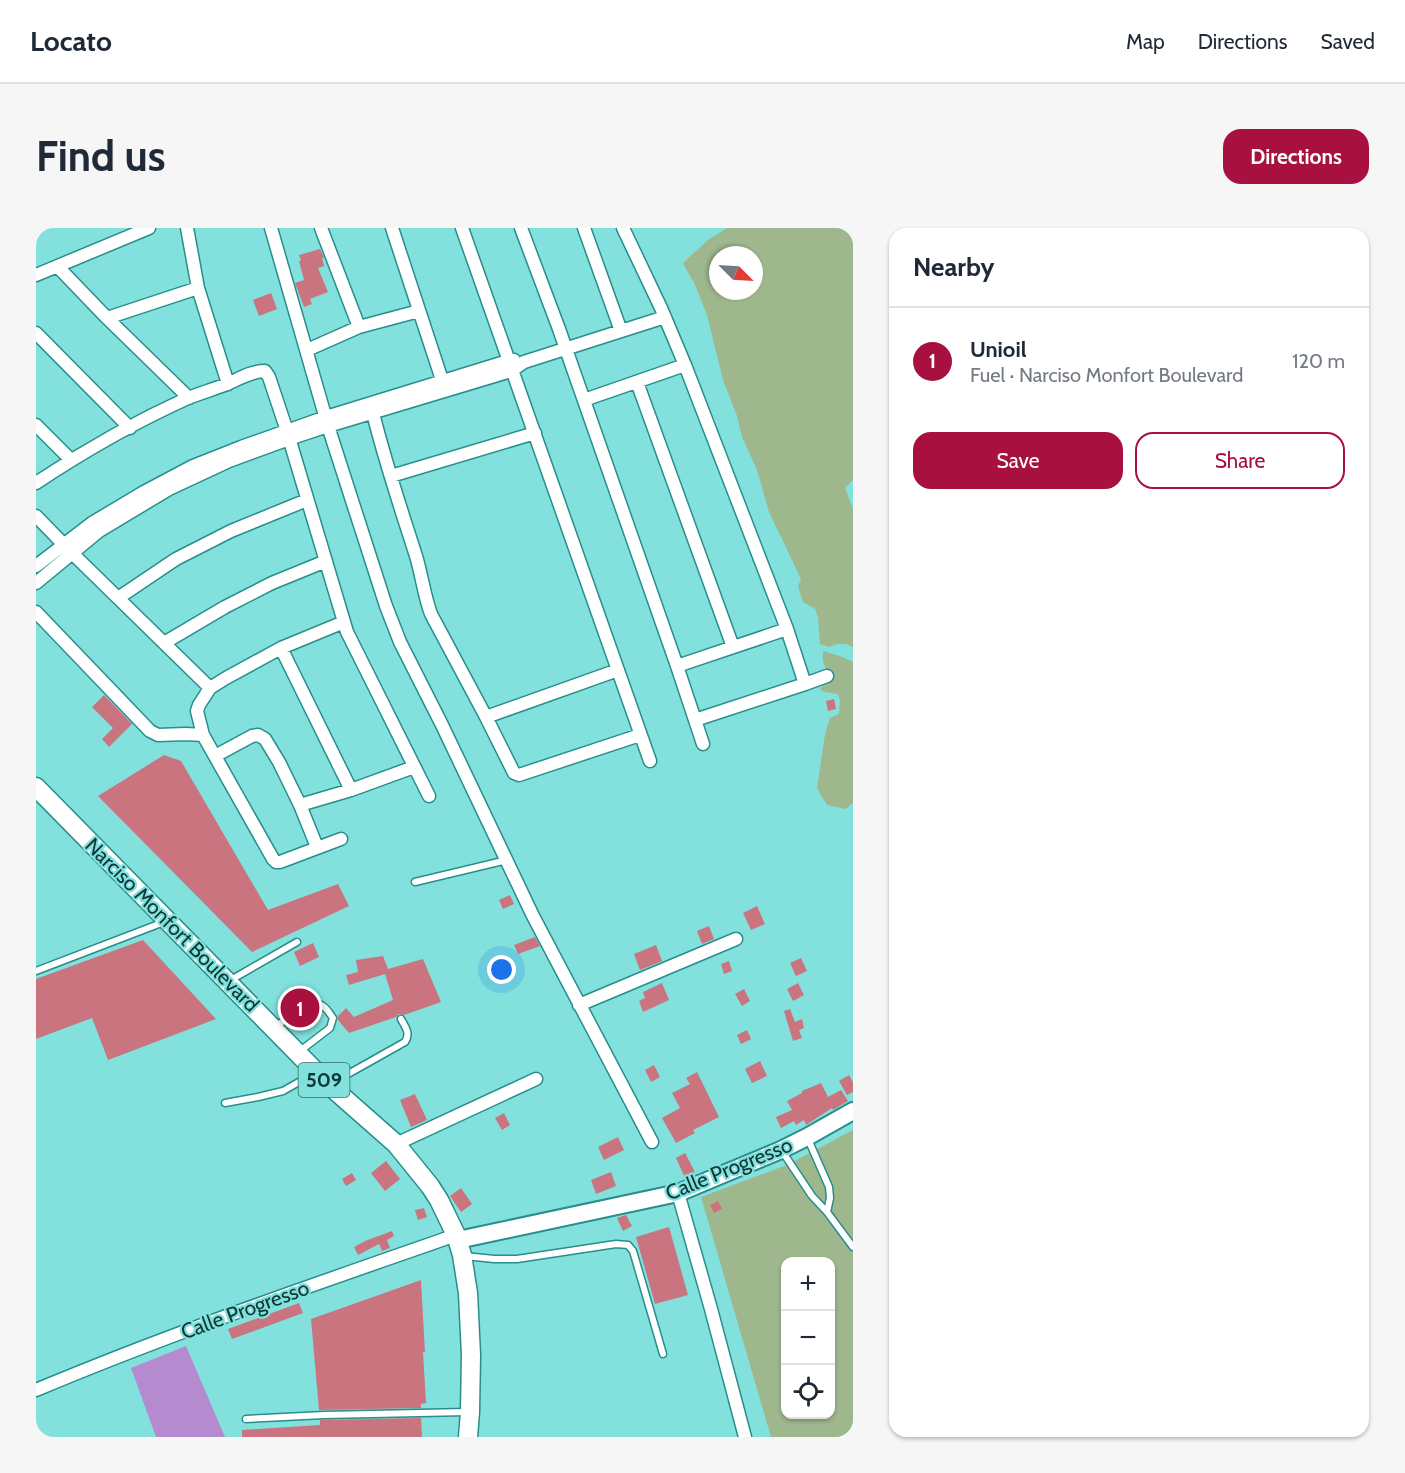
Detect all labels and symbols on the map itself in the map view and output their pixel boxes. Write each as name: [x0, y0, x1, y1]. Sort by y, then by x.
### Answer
north arrow: [709, 246, 763, 300]
street label: Narciso Monfort Boulevard: [80, 833, 264, 1017]
your location: [487, 955, 516, 984]
pin: 1: [280, 986, 320, 1030]
road number: 509: [298, 1063, 350, 1097]
street label: Calle Progresso: [662, 1132, 796, 1205]
street label: Calle Progresso: [177, 1275, 312, 1344]

